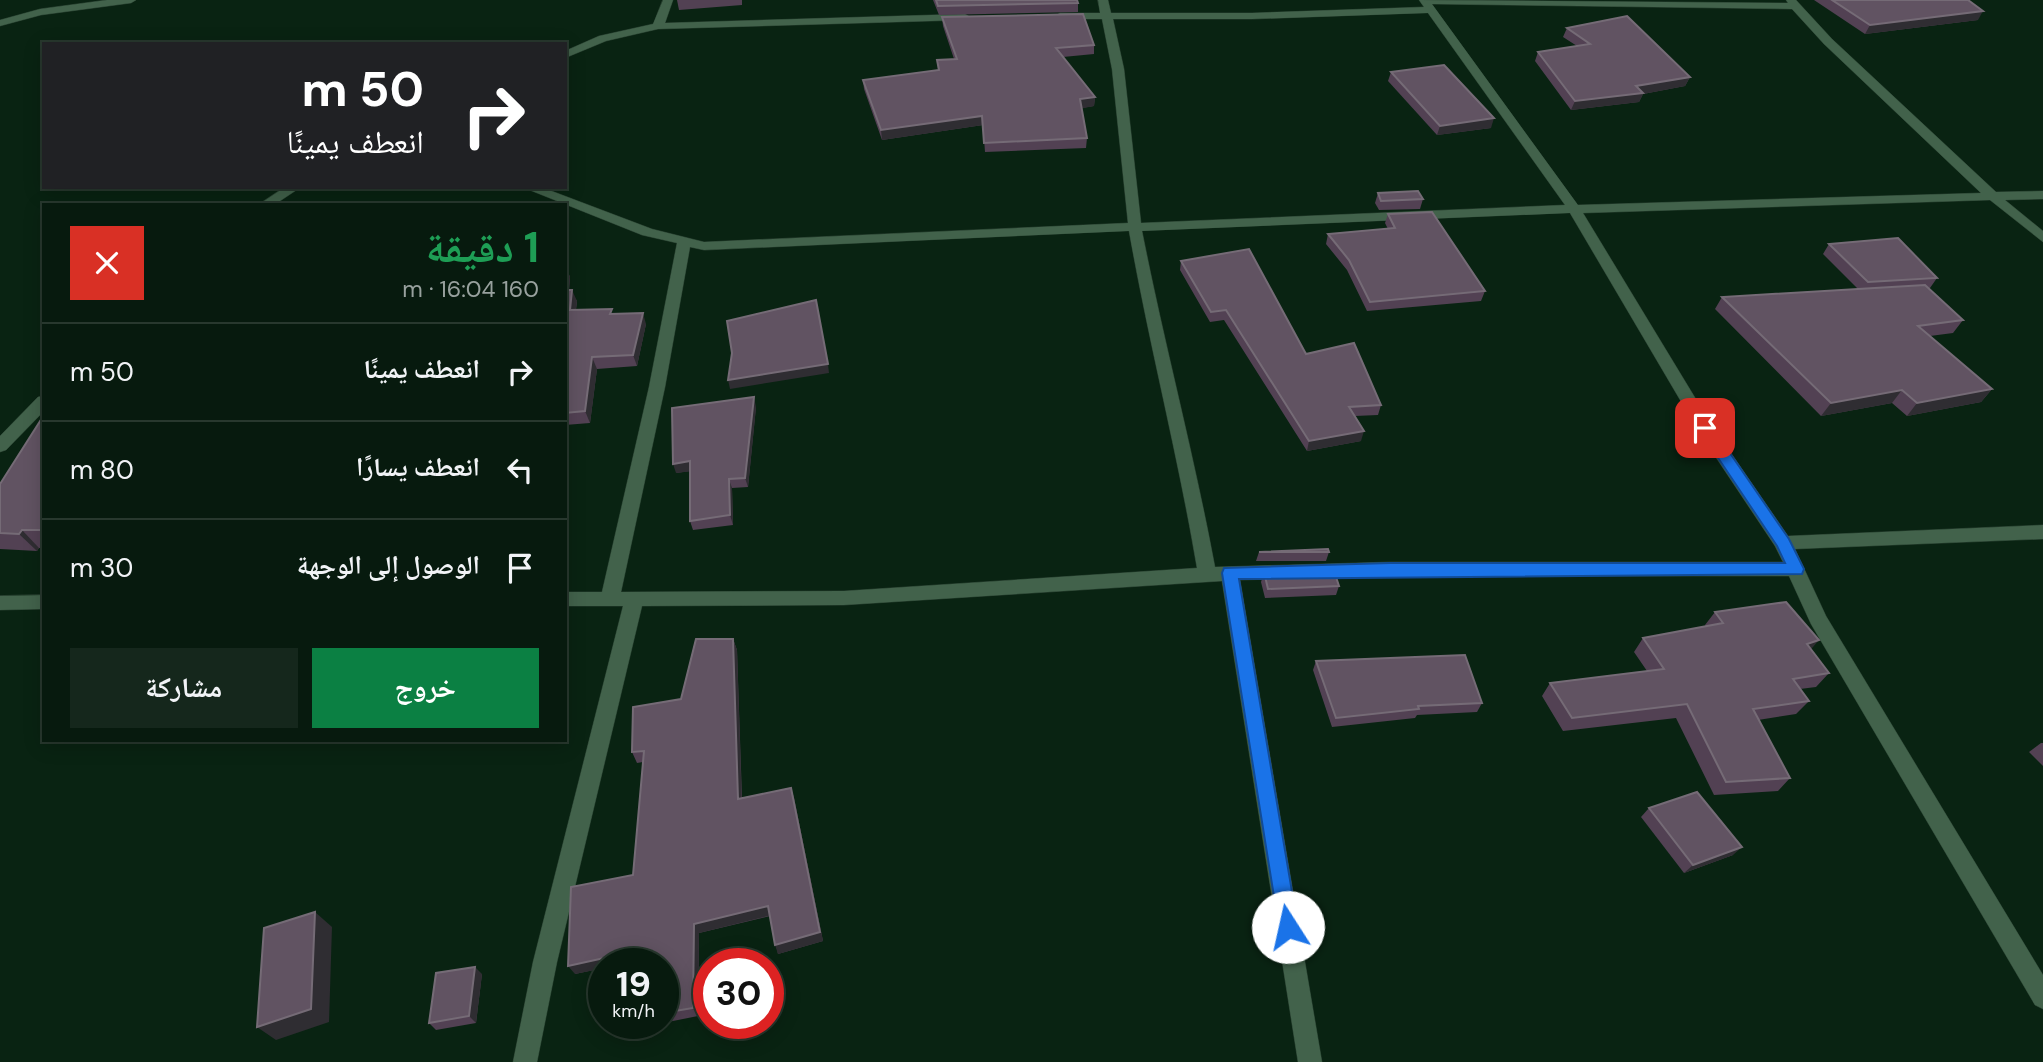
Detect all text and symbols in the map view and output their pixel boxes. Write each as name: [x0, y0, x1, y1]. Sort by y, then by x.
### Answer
text: 50 m: [301, 57, 424, 121]
icon: right: [448, 70, 539, 161]
text: انعطف يمينًا: [286, 121, 424, 163]
text: 1 دقيقة: [426, 220, 539, 275]
button: close: [70, 226, 144, 300]
text: 160 m · 16:04: [402, 274, 539, 304]
text: انعطف يمينًا: [364, 352, 480, 386]
icon: right: [501, 353, 539, 391]
text: 50 m: [70, 355, 134, 389]
pin: [1675, 398, 1735, 458]
icon: arrive: [1686, 409, 1724, 447]
text: انعطف يسارًا: [356, 450, 480, 484]
icon: left: [501, 451, 539, 489]
text: 80 m: [70, 453, 134, 487]
text: الوصول إلى الوجهة: [297, 548, 480, 582]
icon: arrive: [501, 549, 539, 587]
text: 30 m: [70, 551, 133, 585]
button: مشاركة: [70, 648, 298, 728]
button: خروج: [312, 648, 539, 728]
position arrow: [1251, 890, 1325, 964]
speed limit sign: 30: [693, 948, 784, 1039]
text: 19: [616, 961, 651, 1007]
text: km/h: [612, 999, 655, 1023]

